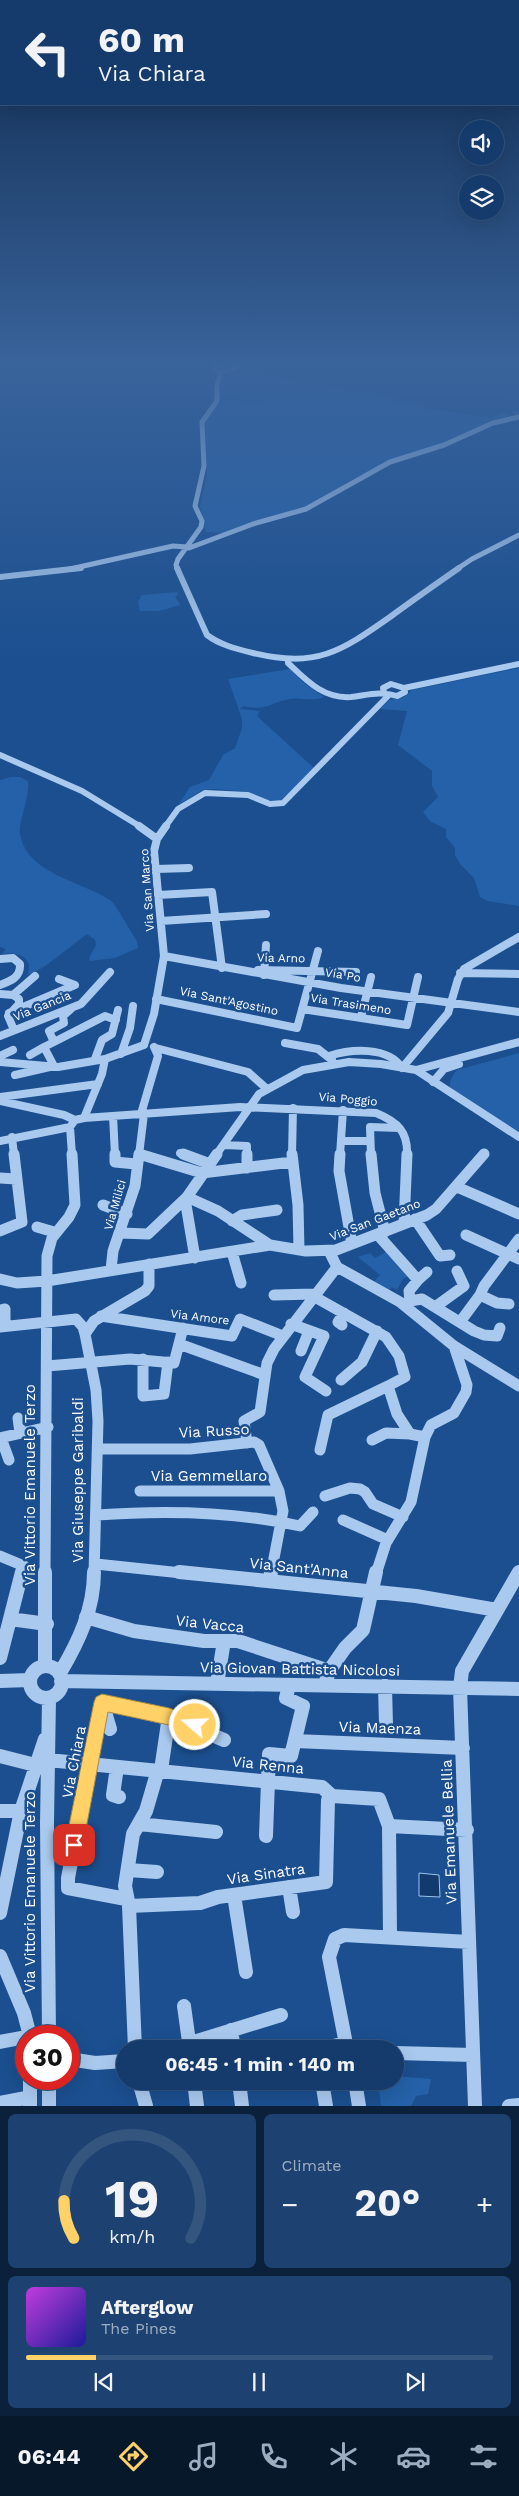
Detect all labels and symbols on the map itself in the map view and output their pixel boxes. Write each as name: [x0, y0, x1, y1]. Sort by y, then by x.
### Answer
street label: Via San Marco: [137, 848, 157, 932]
street label: Via Arno: [257, 951, 305, 965]
street label: Via Po: [324, 965, 362, 985]
street label: Via Sant'Agostino: [178, 984, 280, 1018]
street label: Via Gancia: [11, 988, 73, 1024]
street label: Via Trasimeno: [310, 991, 392, 1017]
street label: Via Poggio: [318, 1089, 378, 1109]
street label: Via Milici: [101, 1178, 129, 1232]
street label: Via San Gaetano: [328, 1196, 422, 1244]
street label: Via Amore: [170, 1306, 230, 1328]
street label: Via Vittorio Emanuele Terzo: [21, 1384, 39, 1586]
street label: Via Giuseppe Garibaldi: [69, 1397, 87, 1563]
street label: Via Russo: [178, 1420, 250, 1442]
street label: Via Gemmellaro: [151, 1467, 267, 1485]
street label: Via Sant'Anna: [249, 1554, 350, 1582]
street label: Via Vacca: [175, 1611, 246, 1637]
street label: Via Giovan Battista Nicolosi: [200, 1658, 400, 1680]
position arrow: [168, 1698, 220, 1750]
street label: Via Maenza: [338, 1718, 422, 1738]
street label: Via Chiara: [58, 1724, 90, 1800]
street label: Via Renna: [231, 1752, 305, 1778]
street label: Via Emanuele Bellia: [437, 1759, 461, 1905]
street label: Via Vittorio Emanuele Terzo: [21, 1791, 39, 1993]
pin: [53, 1824, 95, 1866]
street label: Via Sinatra: [226, 1860, 307, 1888]
speed limit sign: 30: [15, 2025, 80, 2090]

